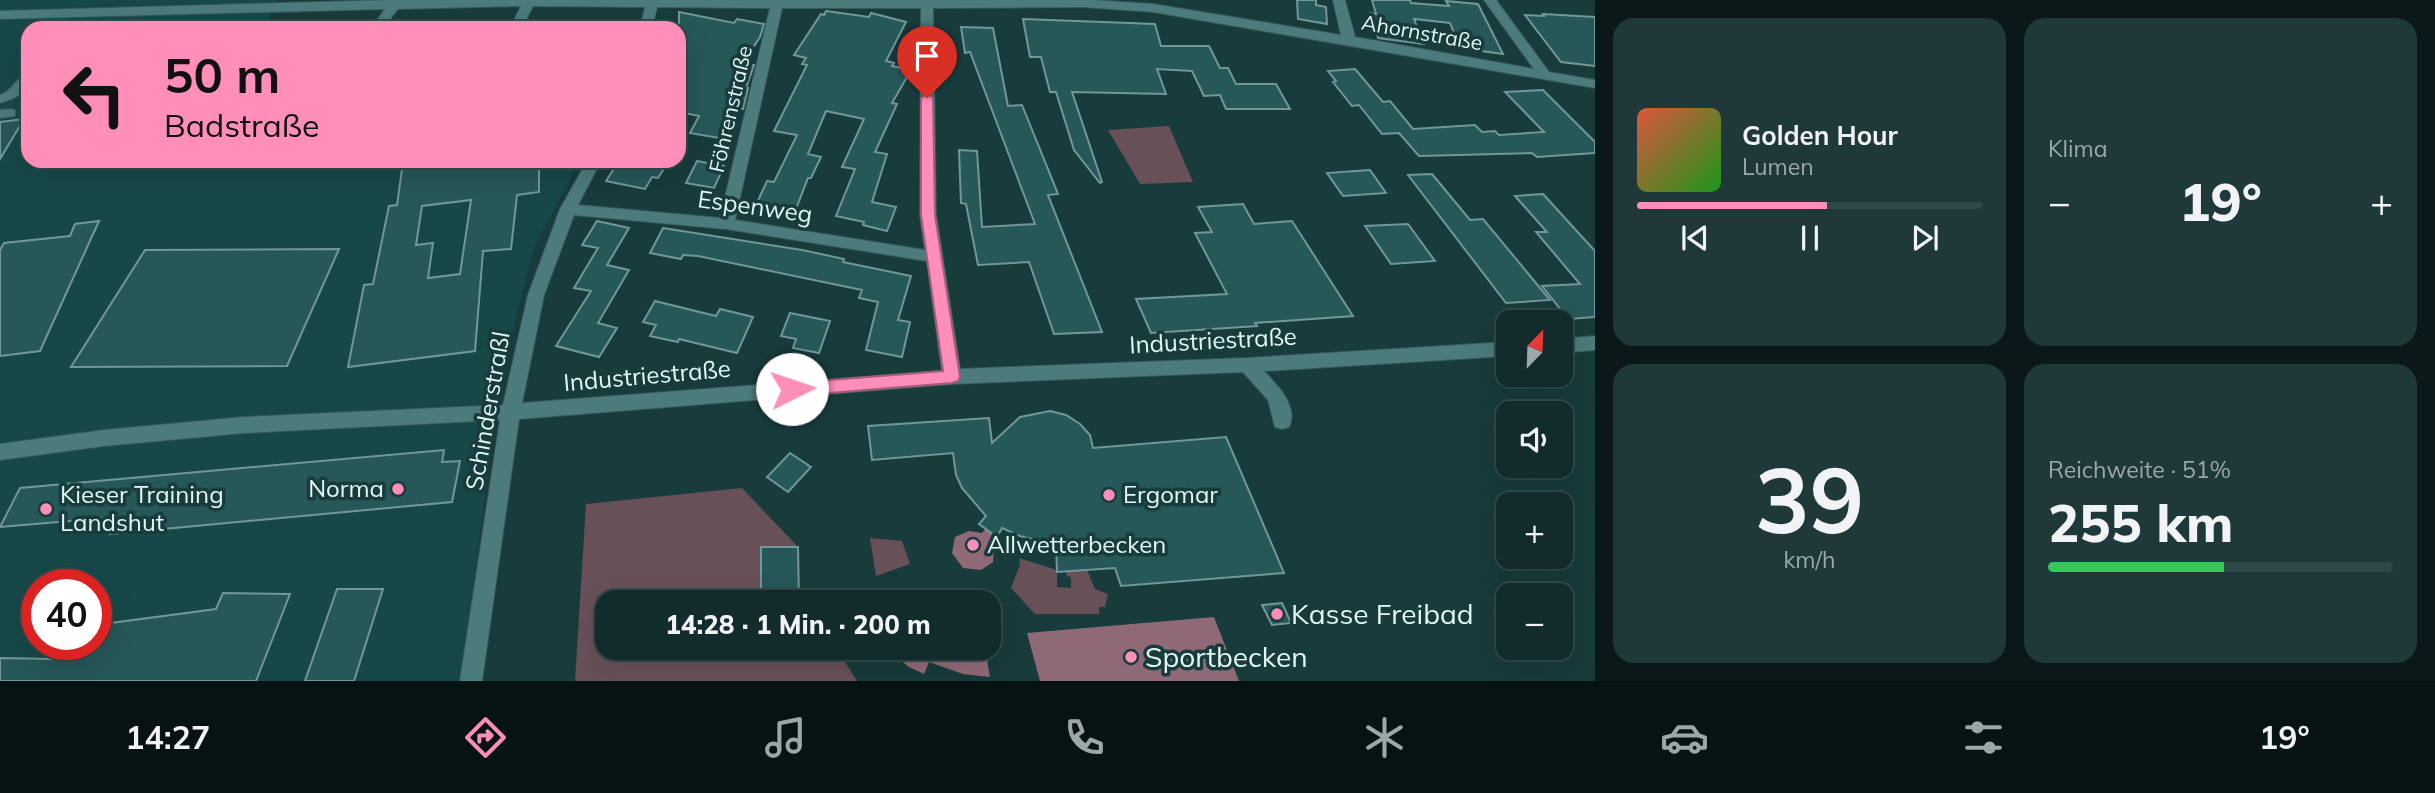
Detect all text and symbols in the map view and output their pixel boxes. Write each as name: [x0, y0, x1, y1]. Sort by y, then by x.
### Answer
street label: Ahornstraße: [1360, 9, 1485, 55]
pin: [897, 26, 957, 98]
icon: arrive: [908, 37, 946, 75]
street label: Föhrenstraße: [703, 43, 757, 175]
text: 50 m: [164, 44, 280, 105]
icon: left: [49, 49, 140, 140]
text: Badstraße: [164, 105, 319, 145]
text: Golden Hour: [1742, 119, 1898, 152]
text: Klima: [2048, 134, 2108, 163]
text: Lumen: [1742, 152, 1814, 181]
text: 19°: [2179, 169, 2262, 234]
text: −: [2048, 178, 2071, 226]
text: +: [2370, 178, 2393, 226]
street label: Espenweg: [696, 183, 814, 229]
icon: previous: [1676, 219, 1714, 257]
icon: pause: [1791, 219, 1829, 257]
icon: next: [1906, 219, 1944, 257]
north arrow: [1496, 310, 1573, 387]
map controls: [1496, 310, 1573, 660]
street label: Industriestraße: [1128, 321, 1297, 359]
street label: Schinderstraßl: [458, 329, 516, 493]
position arrow: [755, 352, 829, 426]
street label: Industriestraße: [562, 353, 732, 397]
button: sound: [1496, 401, 1573, 478]
text: 39: [1755, 442, 1864, 556]
text: Reichweite · 51%: [2048, 455, 2231, 484]
place label: Norma: [308, 473, 384, 503]
place label: Kieser Training Landshut: [60, 479, 224, 537]
place label: Ergomar: [1123, 479, 1218, 509]
marker: Norma: [390, 481, 406, 497]
marker: Ergomar: [1101, 487, 1117, 503]
text: 255 km: [2048, 490, 2233, 555]
button: +: [1496, 492, 1573, 569]
marker: Kieser Training Landshut: [38, 501, 54, 517]
place label: Allwetterbecken: [987, 529, 1166, 559]
marker: Allwetterbecken: [965, 537, 981, 553]
text: km/h: [1783, 545, 1836, 574]
speed limit sign: 40: [21, 569, 112, 660]
button: −: [1496, 583, 1573, 660]
place label: Kasse Freibad: [1291, 596, 1474, 631]
marker: Kasse Freibad: [1269, 606, 1285, 622]
text: 14:28 · 1 Min. · 200 m: [665, 608, 931, 641]
place label: Sportbecken: [1145, 639, 1308, 674]
marker: Sportbecken: [1123, 649, 1139, 665]
icon: directions: [461, 713, 510, 762]
icon: music: [761, 713, 810, 762]
icon: phone: [1060, 713, 1109, 762]
icon: climate: [1360, 713, 1409, 762]
icon: car: [1660, 713, 1709, 762]
icon: filters: [1959, 713, 2008, 762]
text: 14:27: [125, 717, 210, 757]
text: 19°: [2259, 717, 2310, 757]

